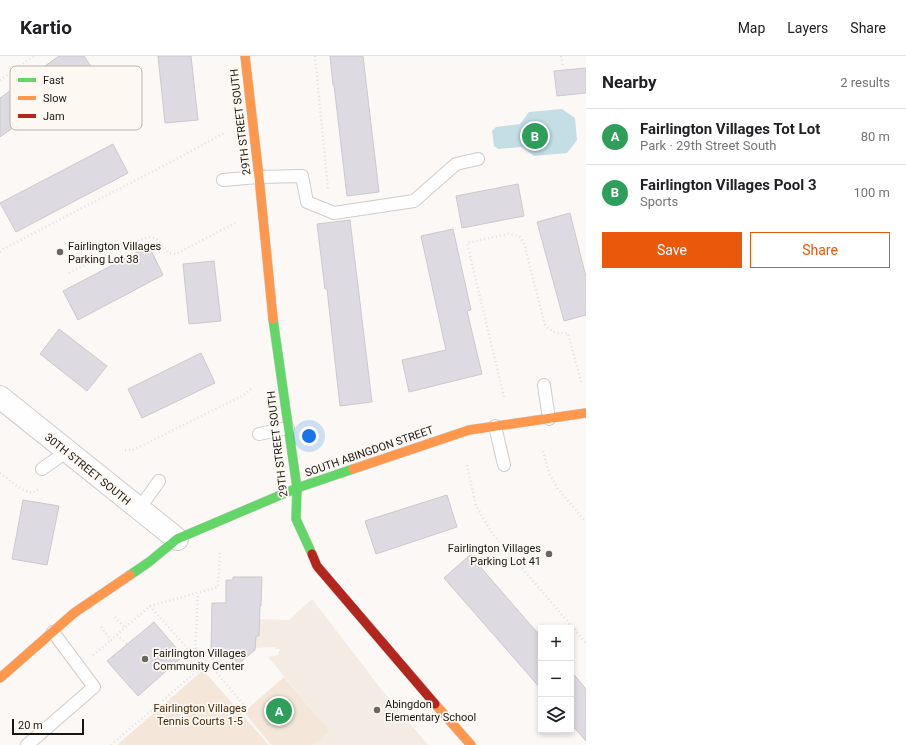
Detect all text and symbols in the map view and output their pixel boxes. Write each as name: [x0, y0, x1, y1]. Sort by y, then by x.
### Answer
text: Kartio: [20, 16, 72, 39]
text: Map: [738, 20, 765, 36]
text: Layers: [787, 20, 828, 36]
text: Share: [850, 20, 886, 36]
legend: [10, 66, 142, 130]
street label: 29TH STREET SOUTH: [228, 68, 253, 176]
text: Nearby: [602, 72, 657, 92]
text: Fast: [43, 74, 65, 87]
text: 2 results: [840, 75, 890, 90]
text: Slow: [43, 92, 67, 105]
text: Jam: [43, 110, 65, 123]
text: Fairlington Villages Tot Lot: [640, 120, 820, 138]
pin: B: [522, 121, 548, 151]
text: A: [611, 129, 619, 144]
text: 80 m: [861, 129, 890, 144]
text: Park · 29th Street South: [640, 138, 777, 153]
text: Fairlington Villages Pool 3: [640, 176, 817, 194]
text: B: [611, 185, 619, 200]
text: 100 m: [853, 185, 890, 200]
text: Sports: [640, 194, 678, 209]
button: Save: [602, 232, 742, 268]
button: Share: [750, 232, 890, 268]
place label: Fairlington Villages Parking Lot 38: [68, 240, 161, 266]
marker: Fairlington Villages Parking Lot 38: [55, 247, 65, 257]
street label: 29TH STREET SOUTH: [265, 390, 290, 498]
street label: SOUTH ABINGDON STREET: [303, 423, 436, 480]
your location: [299, 426, 319, 446]
street label: 30TH STREET SOUTH: [42, 431, 133, 508]
place label: Fairlington Villages Parking Lot 41: [448, 542, 541, 568]
marker: Fairlington Villages Parking Lot 41: [544, 549, 554, 559]
map controls: [538, 625, 574, 733]
button: +: [538, 625, 574, 661]
place label: Fairlington Villages Community Center: [153, 647, 246, 673]
marker: Fairlington Villages Community Center: [140, 654, 150, 664]
button: −: [538, 661, 574, 697]
pin: A: [266, 696, 292, 726]
button: layers: [538, 697, 574, 733]
place label: Abingdon Elementary School: [385, 698, 476, 724]
park label: Fairlington Villages Tennis Courts 1-5: [153, 702, 247, 728]
marker: Abingdon Elementary School: [372, 705, 382, 715]
scale bar: [12, 717, 84, 736]
text: 20 m: [18, 719, 43, 732]

